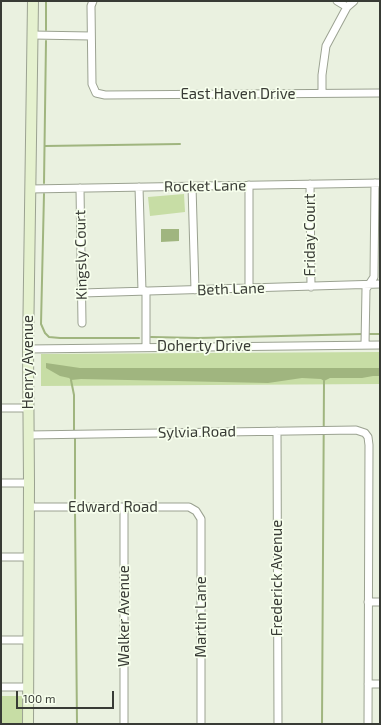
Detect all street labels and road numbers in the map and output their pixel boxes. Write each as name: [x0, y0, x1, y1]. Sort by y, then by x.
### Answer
street label: East Haven Drive: [180, 85, 296, 103]
street label: Rocket Lane: [164, 176, 246, 196]
street label: Friday Court: [301, 193, 319, 277]
street label: Kingsly Court: [71, 210, 91, 300]
street label: Beth Lane: [197, 279, 265, 299]
street label: Henry Avenue: [19, 315, 37, 409]
street label: Doherty Drive: [157, 337, 251, 355]
street label: Sylvia Road: [158, 422, 236, 442]
street label: Edward Road: [68, 498, 158, 516]
street label: Frederick Avenue: [268, 520, 286, 636]
street label: Walker Avenue: [115, 565, 133, 667]
street label: Martin Lane: [192, 576, 210, 658]

